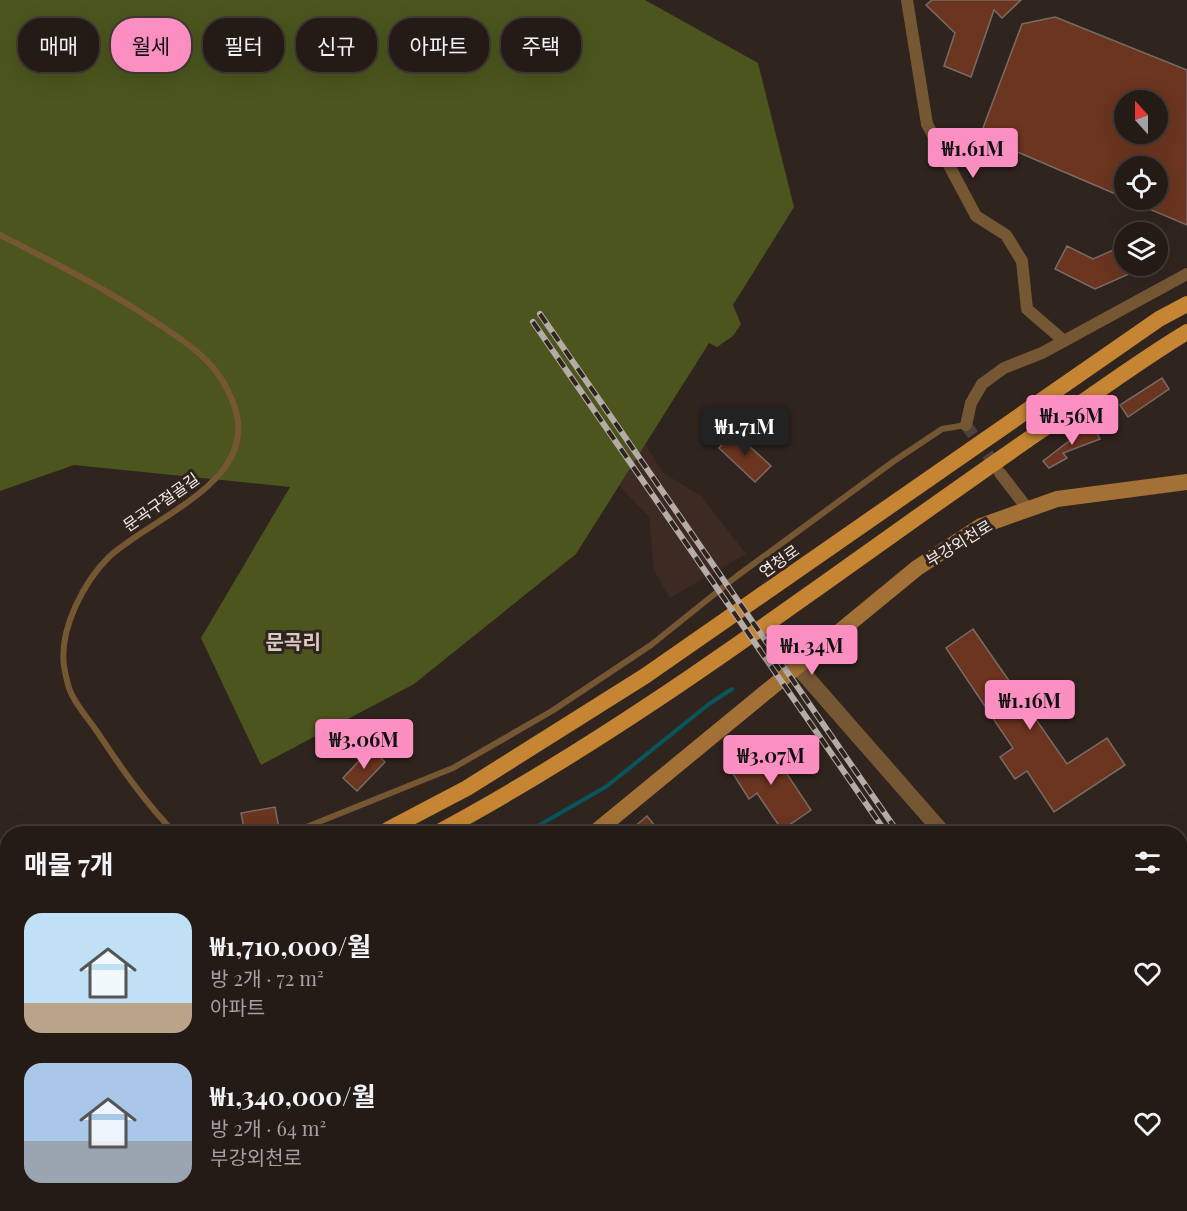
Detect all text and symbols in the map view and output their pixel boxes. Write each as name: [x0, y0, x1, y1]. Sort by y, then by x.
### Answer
chip: 매매: [18, 18, 99, 72]
chip: 월세: [111, 18, 191, 72]
chip: 필터: [203, 18, 284, 72]
chip: 신규: [296, 18, 377, 72]
chip: 아파트: [389, 18, 489, 72]
chip: 주택: [501, 18, 581, 72]
north arrow: [1114, 90, 1168, 144]
map controls: [1114, 90, 1168, 276]
pin: ₩1.61M: [924, 128, 1022, 179]
text: ₩1.61M: [942, 134, 1004, 161]
button: locate: [1114, 156, 1168, 210]
button: layers: [1114, 222, 1168, 276]
pin: ₩1.56M: [1023, 395, 1121, 446]
text: ₩1.56M: [1040, 401, 1104, 428]
pin: ₩1.71M: [696, 406, 794, 457]
text: ₩1.71M: [715, 412, 775, 439]
street label: 문곡구절골길: [119, 468, 203, 536]
street label: 부강외천로: [922, 514, 996, 571]
street label: 연청로: [755, 539, 803, 582]
pin: ₩1.34M: [763, 625, 861, 676]
district label: 문곡리: [265, 627, 321, 654]
text: ₩1.34M: [780, 631, 844, 658]
pin: ₩1.16M: [981, 680, 1079, 731]
text: ₩1.16M: [999, 686, 1061, 713]
pin: ₩3.06M: [315, 719, 413, 770]
text: ₩3.06M: [329, 725, 399, 752]
pin: ₩3.07M: [722, 735, 820, 786]
text: ₩3.07M: [737, 741, 805, 768]
text: 매물 7개: [24, 846, 114, 881]
icon: filters: [1131, 846, 1164, 879]
text: ₩1,710,000/월: [210, 928, 371, 963]
icon: home: [72, 937, 144, 1009]
icon: heart: [1131, 957, 1164, 990]
text: 방 2개 · 72 m²: [210, 964, 324, 991]
text: 아파트: [210, 993, 265, 1020]
text: ₩1,340,000/월: [210, 1078, 376, 1113]
icon: home: [72, 1087, 144, 1159]
icon: heart: [1131, 1107, 1164, 1140]
text: 방 2개 · 64 m²: [210, 1114, 326, 1141]
text: 부강외천로: [210, 1143, 302, 1170]

